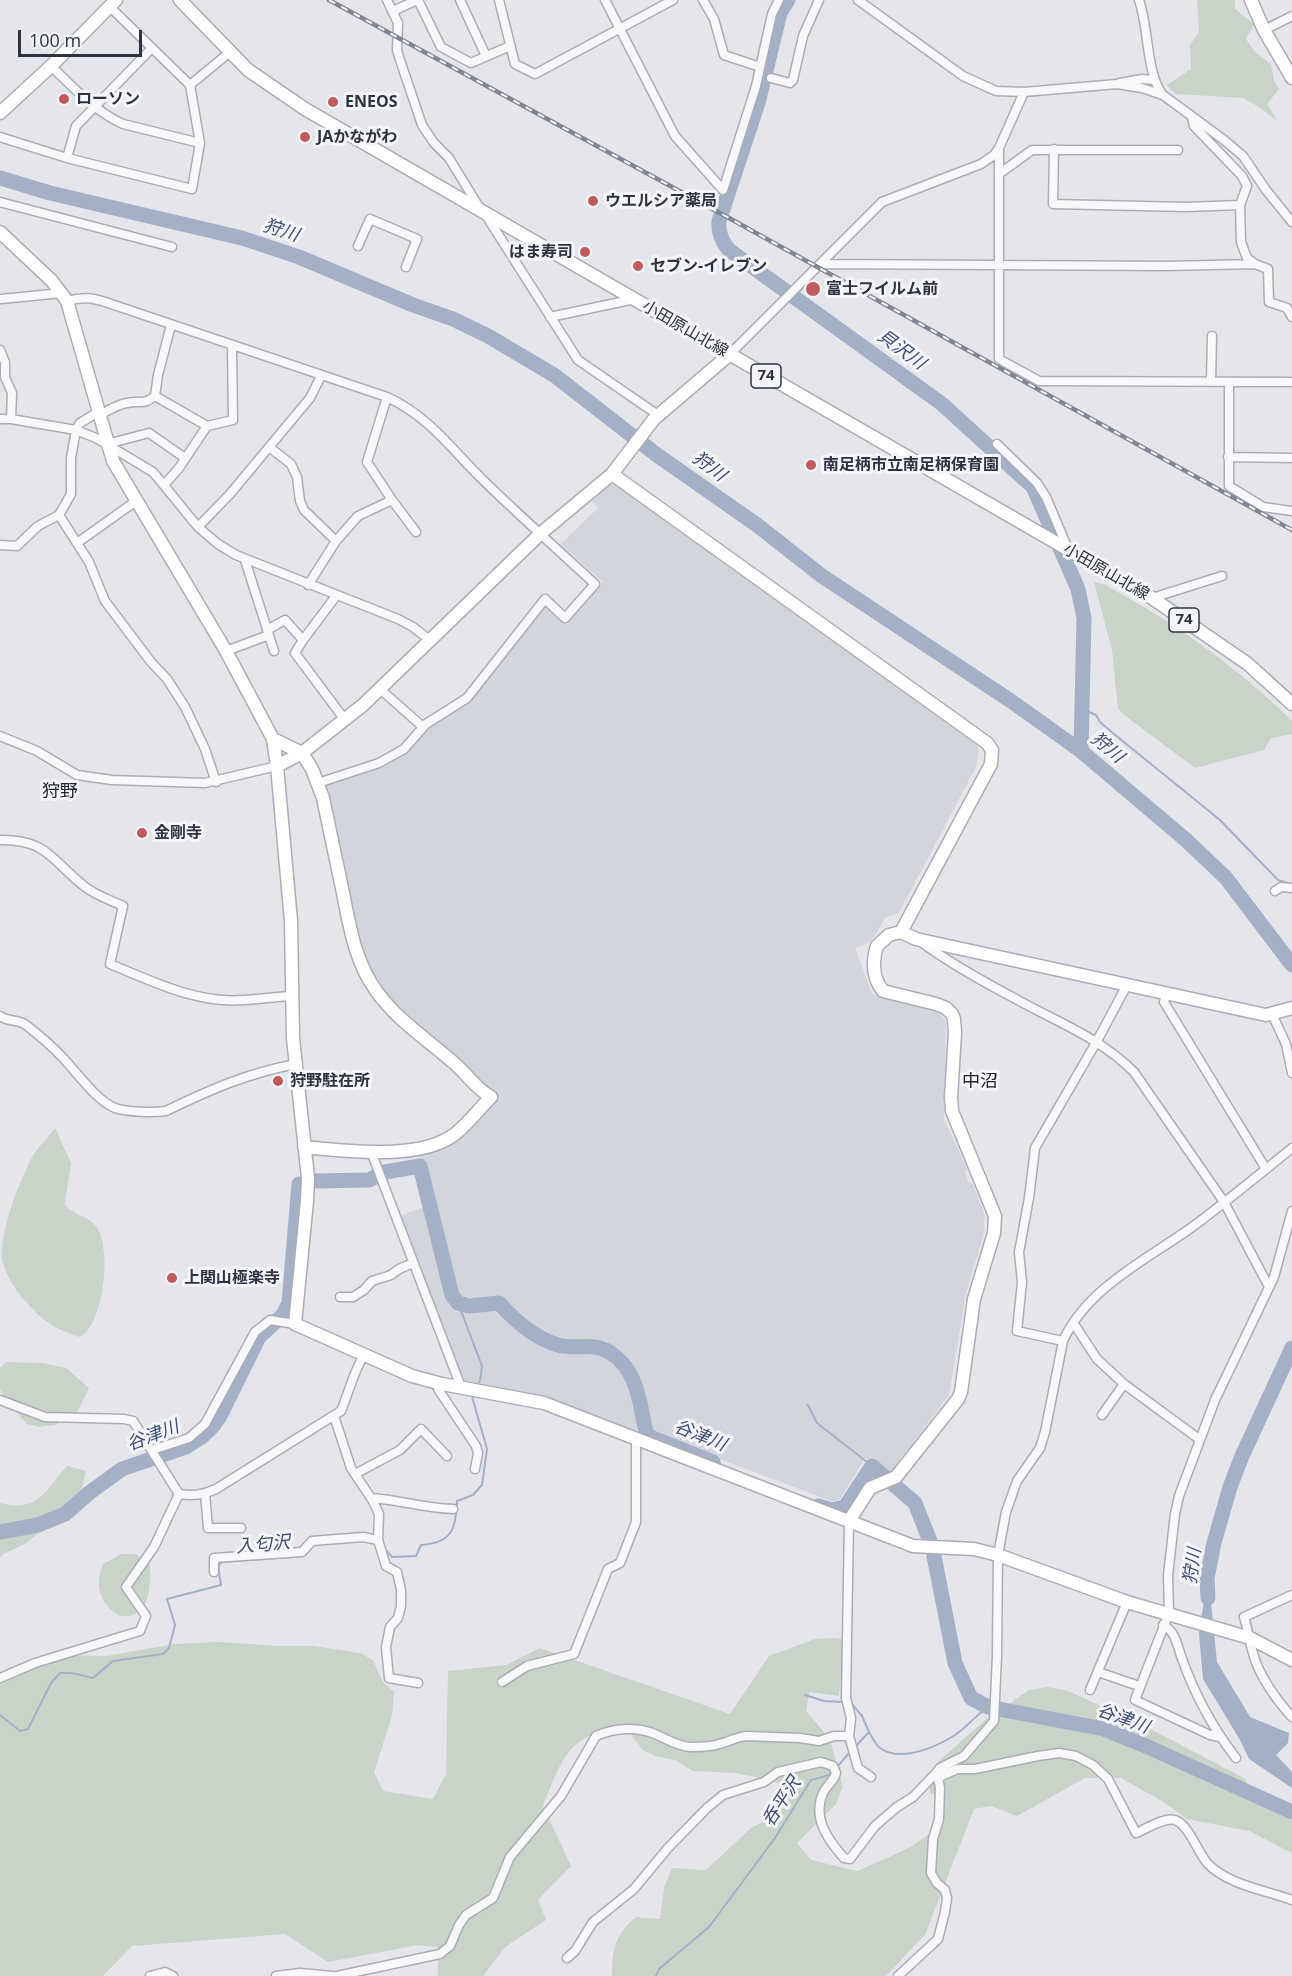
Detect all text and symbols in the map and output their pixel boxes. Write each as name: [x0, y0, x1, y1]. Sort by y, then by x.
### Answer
scale bar: [21, 18, 146, 56]
text: 100 m: [29, 28, 81, 52]
place label: ローソン: [76, 89, 140, 109]
marker: ローソン: [57, 92, 71, 106]
place label: ENEOS: [345, 92, 397, 112]
marker: ENEOS: [326, 95, 340, 109]
place label: JAかながわ: [317, 127, 397, 147]
marker: JAかながわ: [298, 130, 312, 144]
place label: ウエルシア薬局: [605, 191, 717, 211]
marker: ウエルシア薬局: [586, 194, 600, 208]
water label: 狩川: [261, 215, 301, 247]
place label: はま寿司: [509, 242, 573, 262]
marker: はま寿司: [578, 245, 592, 259]
place label: セブン-イレブン: [650, 256, 767, 276]
marker: セブン-イレブン: [631, 259, 645, 273]
place label: 富士フイルム前: [826, 279, 938, 299]
marker: 富士フイルム前: [804, 280, 822, 298]
street label: 小田原山北線: [639, 297, 731, 361]
water label: 貝沢川: [873, 325, 929, 375]
road number: 74: [751, 364, 781, 388]
water label: 狩川: [688, 448, 730, 486]
place label: 南足柄市立南足柄保育園: [823, 455, 999, 475]
marker: 南足柄市立南足柄保育園: [804, 458, 818, 472]
street label: 小田原山北線: [1060, 540, 1152, 604]
road number: 74: [1169, 608, 1199, 632]
water label: 狩川: [1086, 728, 1128, 768]
district label: 狩野: [42, 781, 78, 803]
place label: 金剛寺: [154, 823, 202, 843]
marker: 金剛寺: [135, 826, 149, 840]
place label: 狩野駐在所: [290, 1071, 370, 1091]
district label: 中沼: [962, 1071, 998, 1093]
marker: 狩野駐在所: [271, 1074, 285, 1088]
place label: 上関山極楽寺: [184, 1268, 280, 1288]
marker: 上関山極楽寺: [165, 1271, 179, 1285]
water label: 谷津川: [124, 1416, 182, 1456]
water label: 谷津川: [671, 1416, 729, 1456]
water label: 入匂沢: [235, 1532, 291, 1558]
water label: 狩川: [1180, 1547, 1206, 1585]
water label: 谷津川: [1094, 1700, 1152, 1738]
water label: 呑平沢: [758, 1773, 806, 1831]

